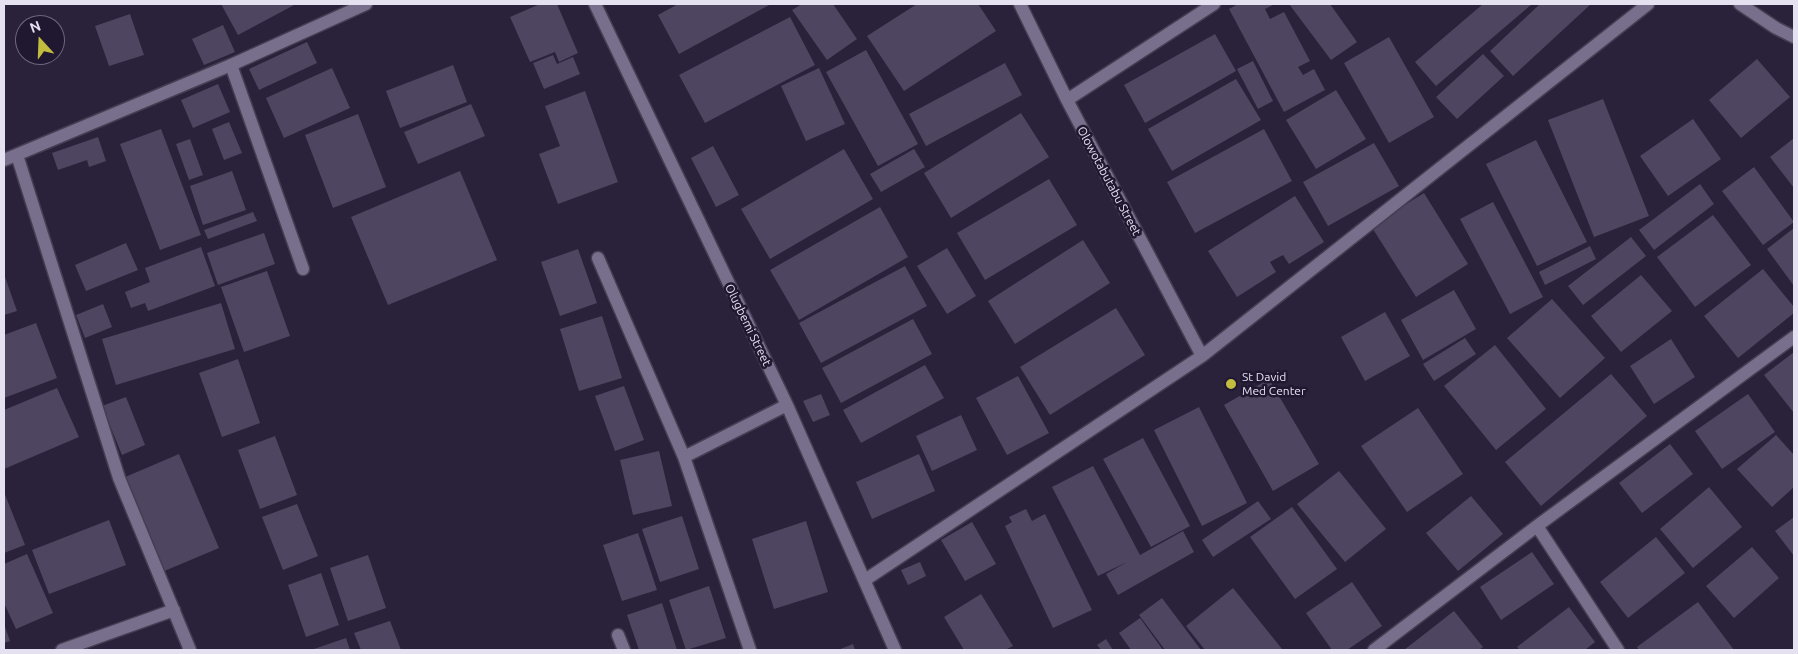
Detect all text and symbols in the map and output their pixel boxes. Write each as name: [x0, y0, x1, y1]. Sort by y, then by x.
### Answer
north arrow: [15, 15, 65, 65]
text: N: [28, 18, 43, 36]
street label: Olowotabutabu Street: [1074, 124, 1144, 238]
street label: Olugbemi Street: [722, 282, 774, 368]
place label: St David Med Center: [1242, 370, 1306, 398]
marker: St David Med Center: [1224, 377, 1238, 391]

